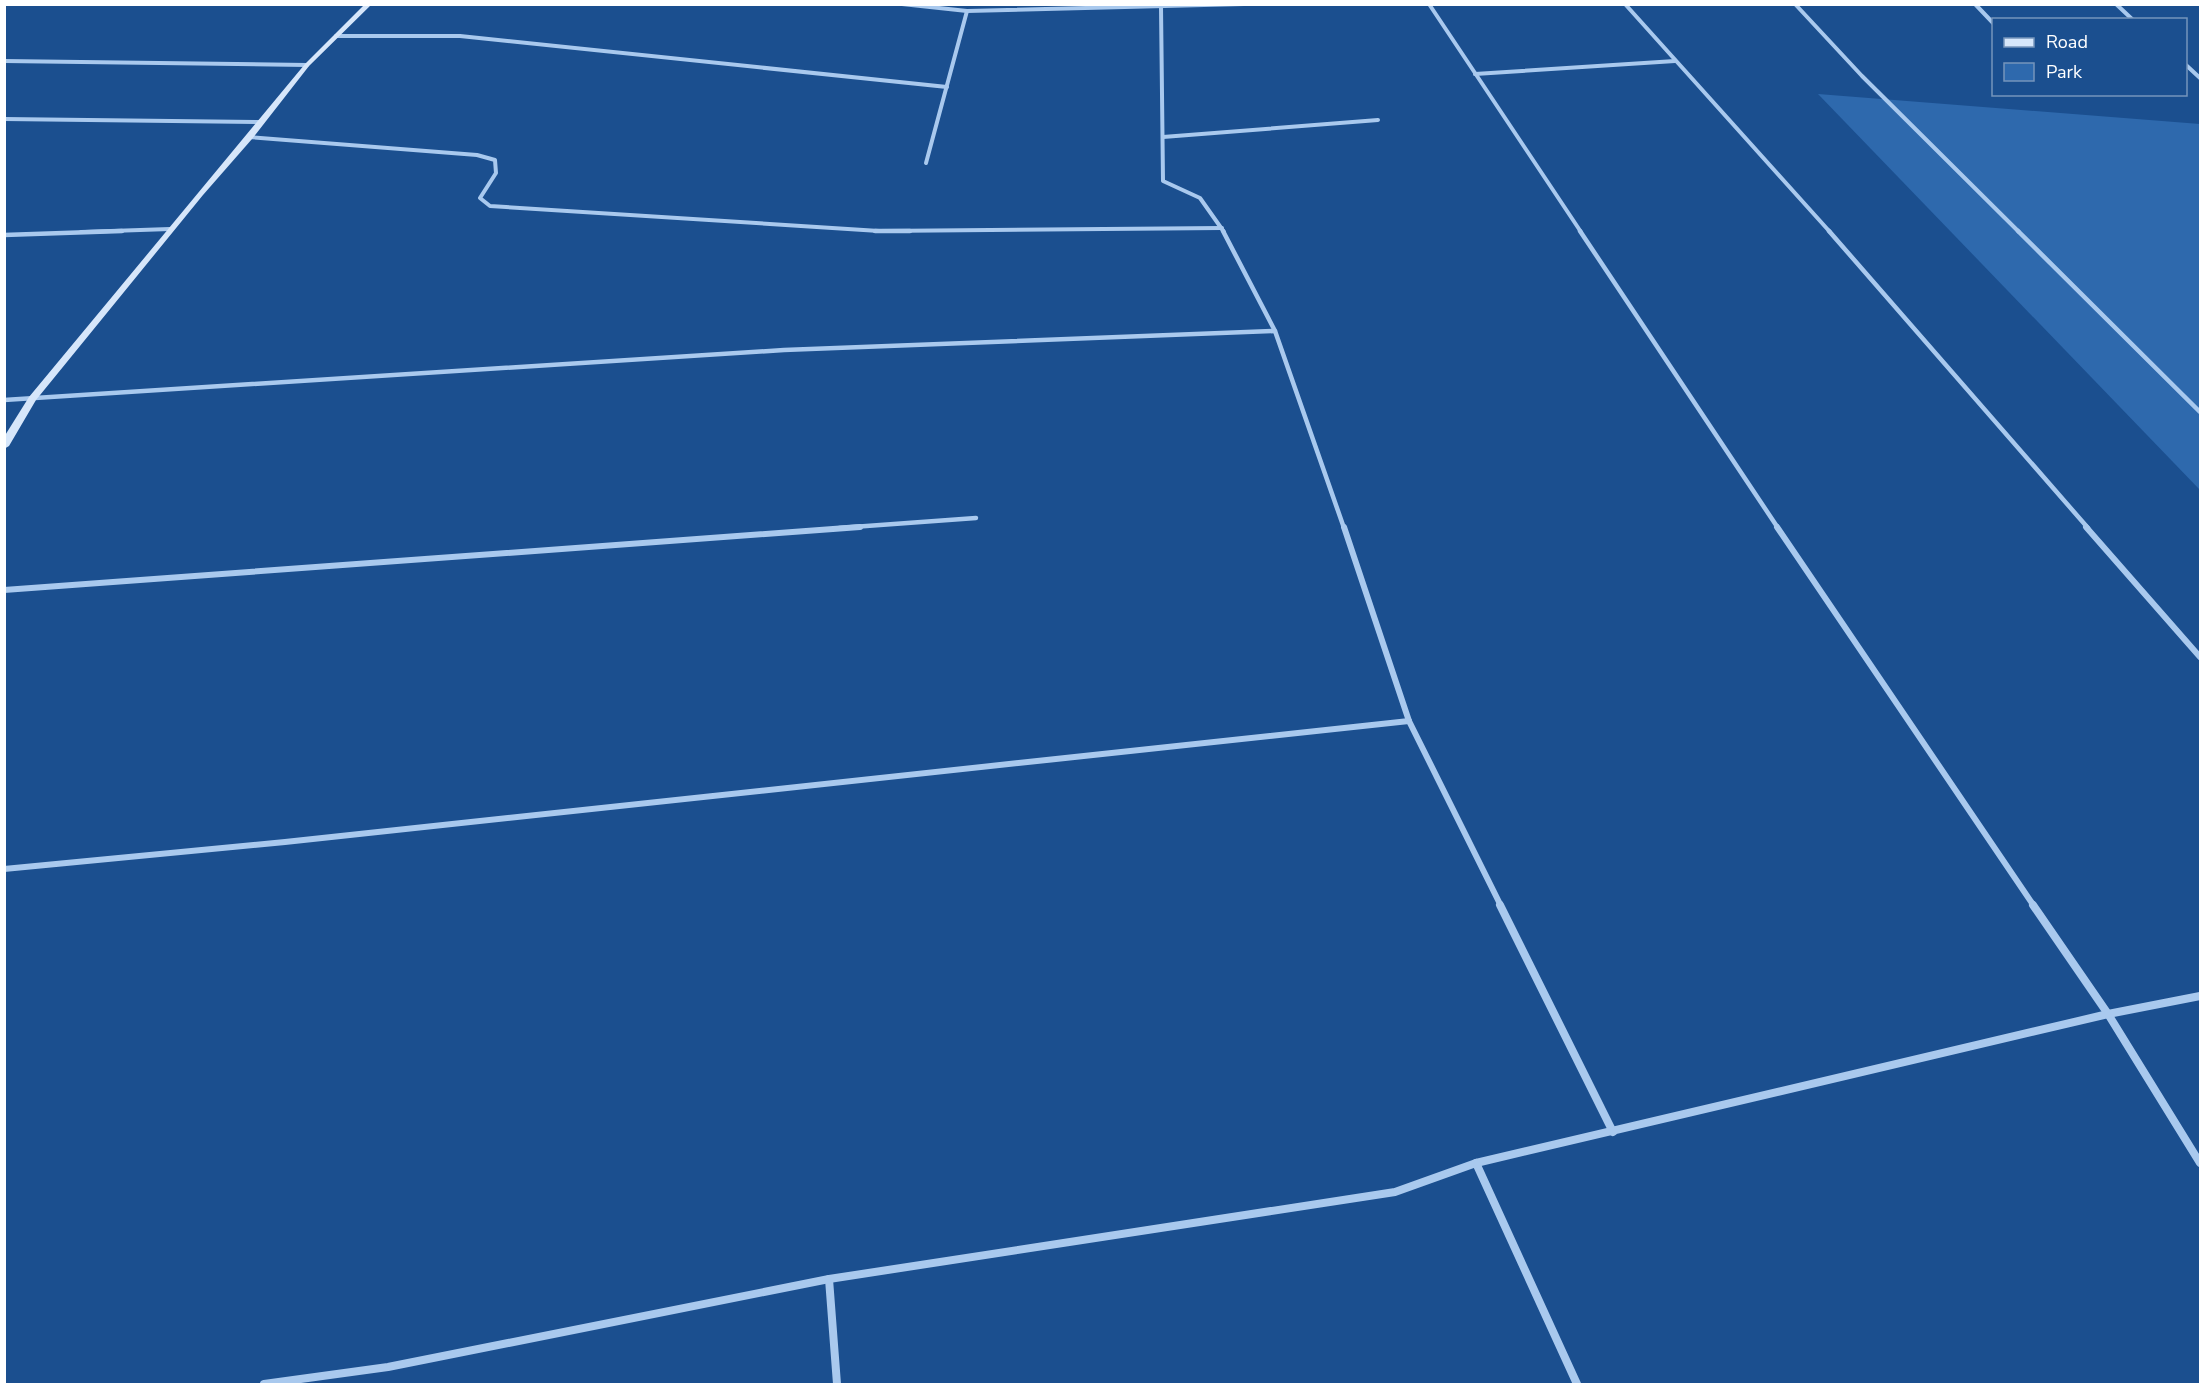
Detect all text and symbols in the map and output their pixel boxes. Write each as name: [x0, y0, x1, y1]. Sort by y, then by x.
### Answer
legend: [1992, 18, 2187, 96]
text: Road: [2046, 30, 2088, 54]
text: Park: [2046, 60, 2083, 84]

